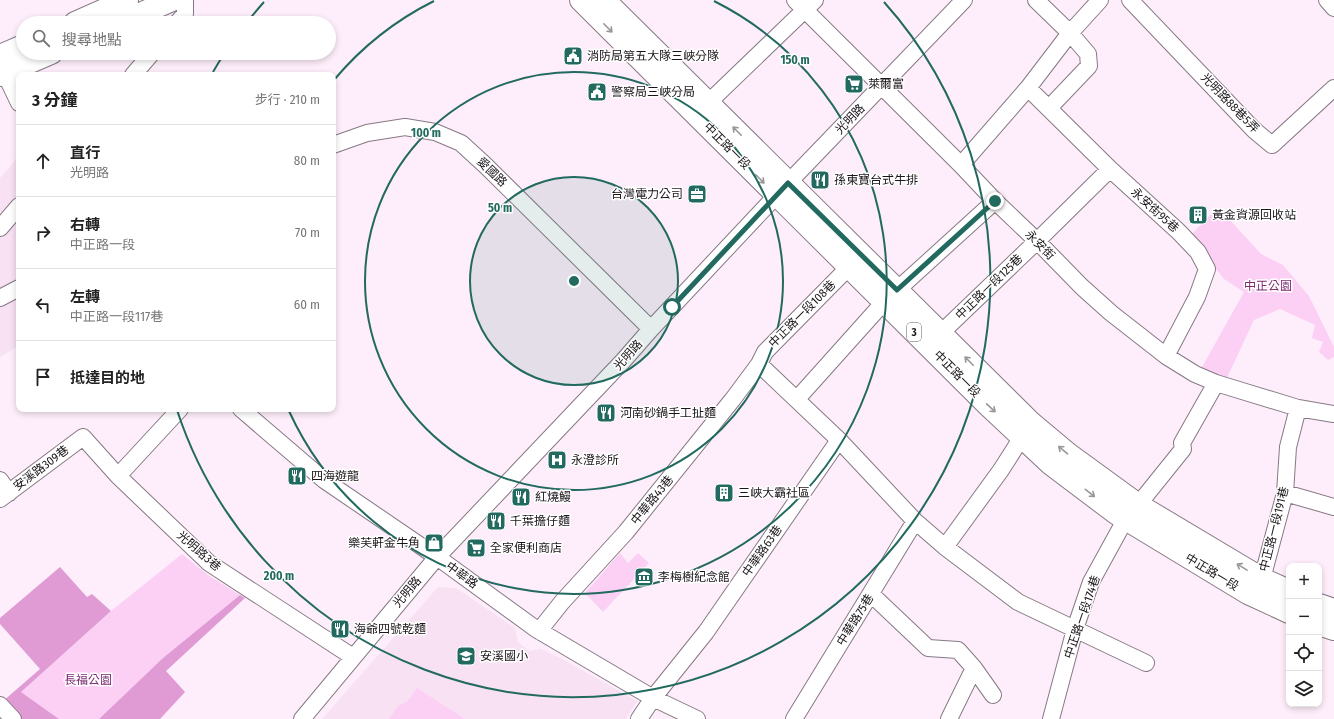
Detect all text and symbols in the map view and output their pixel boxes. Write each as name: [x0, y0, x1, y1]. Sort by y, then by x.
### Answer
search box: [16, 16, 336, 60]
one-way arrow: [603, 23, 613, 32]
icon: search: [30, 27, 52, 49]
text: 搜尋地點: [62, 31, 122, 49]
public building icon: 消防局第五大隊三峽分隊: [562, 45, 584, 67]
place label: 消防局第五大隊三峽分隊: [587, 49, 719, 63]
text: 150 m: [780, 53, 810, 67]
street label: 光明路88巷5弄: [1198, 70, 1262, 136]
supermarket icon: 萊爾富: [843, 73, 865, 95]
place label: 萊爾富: [868, 77, 904, 91]
public building icon: 警察局三峽分局: [586, 81, 608, 103]
place label: 警察局三峽分局: [611, 85, 695, 99]
text: 3 分鐘: [32, 90, 78, 111]
text: 步行 · 210 m: [255, 92, 320, 107]
street label: 光明路: [832, 101, 868, 137]
street label: 中正路一段: [701, 120, 753, 172]
text: 100 m: [411, 126, 441, 140]
one-way arrow: [732, 126, 742, 136]
text: 直行: [70, 144, 100, 162]
icon: ahead: [32, 150, 54, 172]
text: 80 m: [294, 153, 320, 168]
street label: 愛國路: [474, 154, 510, 190]
text: 光明路: [70, 165, 109, 180]
restaurant icon: 孫東寶台式牛排: [809, 169, 831, 191]
place label: 孫東寶台式牛排: [834, 173, 918, 187]
one-way arrow: [755, 174, 765, 184]
office icon: 台灣電力公司: [686, 183, 708, 205]
street label: 永安街95巷: [1128, 185, 1182, 235]
place label: 台灣電力公司: [611, 187, 683, 201]
route end: [986, 192, 1004, 210]
text: 50 m: [488, 201, 512, 215]
building icon: 黃金資源回收站: [1187, 204, 1209, 226]
place label: 黃金資源回收站: [1212, 208, 1296, 222]
text: 右轉: [70, 216, 100, 234]
icon: right: [32, 222, 54, 244]
text: 70 m: [295, 225, 320, 240]
street label: 永安街: [1022, 227, 1058, 263]
text: 中正路一段: [70, 237, 135, 252]
street label: 中正路一段125巷: [953, 252, 1025, 322]
centre of rings: [567, 274, 581, 288]
street label: 中正路一段108巷: [766, 278, 838, 350]
park label: 中正公園: [1244, 279, 1292, 293]
text: 左轉: [70, 288, 100, 306]
icon: left: [32, 294, 54, 316]
text: 60 m: [294, 297, 320, 312]
route start: [663, 298, 681, 316]
text: 中正路一段117巷: [70, 309, 163, 324]
road number: 3: [907, 323, 921, 341]
street label: 光明路: [611, 337, 645, 373]
street label: 中正路一段: [931, 348, 983, 400]
one-way arrow: [964, 356, 974, 366]
icon: arrive: [32, 366, 54, 388]
text: 抵達目的地: [70, 369, 145, 387]
restaurant icon: 河南砂鍋手工扯麵: [595, 402, 617, 424]
one-way arrow: [986, 403, 996, 412]
place label: 河南砂鍋手工扯麵: [620, 406, 716, 420]
street label: 安溪路309巷: [11, 443, 71, 493]
one-way arrow: [1058, 445, 1068, 454]
hospital icon: 永澄診所: [546, 449, 568, 471]
place label: 永澄診所: [571, 453, 619, 467]
restaurant icon: 四海遊龍: [286, 465, 308, 487]
place label: 四海遊龍: [311, 469, 359, 483]
street label: 中華路43巷: [628, 473, 676, 527]
building icon: 三峽大霸社區: [713, 482, 735, 504]
street label: 中正路一段191巷: [1257, 485, 1291, 573]
restaurant icon: 紅燒鰻: [510, 486, 532, 508]
place label: 三峽大霸社區: [738, 486, 810, 500]
one-way arrow: [1084, 489, 1095, 497]
place label: 紅燒鰻: [535, 490, 571, 504]
restaurant icon: 千葉擔仔麵: [485, 510, 507, 532]
place label: 千葉擔仔麵: [510, 514, 570, 528]
street label: 中華路63巷: [739, 523, 785, 579]
street label: 光明路3巷: [174, 528, 224, 574]
shop icon: 樂芙軒金牛角: [423, 532, 445, 554]
place label: 樂芙軒金牛角: [348, 536, 420, 550]
supermarket icon: 全家便利商店: [465, 537, 487, 559]
place label: 全家便利商店: [490, 541, 562, 555]
street label: 中正路一段: [1183, 551, 1241, 593]
street label: 中華路: [443, 559, 481, 591]
one-way arrow: [1236, 562, 1248, 570]
map controls: [1286, 563, 1322, 707]
button: +: [1286, 563, 1322, 599]
museum icon: 李梅樹紀念館: [633, 566, 655, 588]
text: 200 m: [263, 569, 294, 583]
place label: 李梅樹紀念館: [658, 570, 730, 584]
street label: 光明路: [390, 574, 424, 610]
street label: 中正路一段174巷: [1061, 574, 1103, 660]
street label: 中華路75巷: [834, 592, 876, 648]
button: −: [1286, 599, 1322, 635]
restaurant icon: 海爺四號乾麵: [329, 618, 351, 640]
place label: 海爺四號乾麵: [354, 622, 426, 636]
button: locate: [1286, 635, 1322, 671]
school or university icon: 安溪國小: [455, 645, 477, 667]
place label: 安溪國小: [480, 649, 528, 663]
button: layers: [1286, 671, 1322, 707]
park label: 長福公園: [64, 673, 112, 687]

